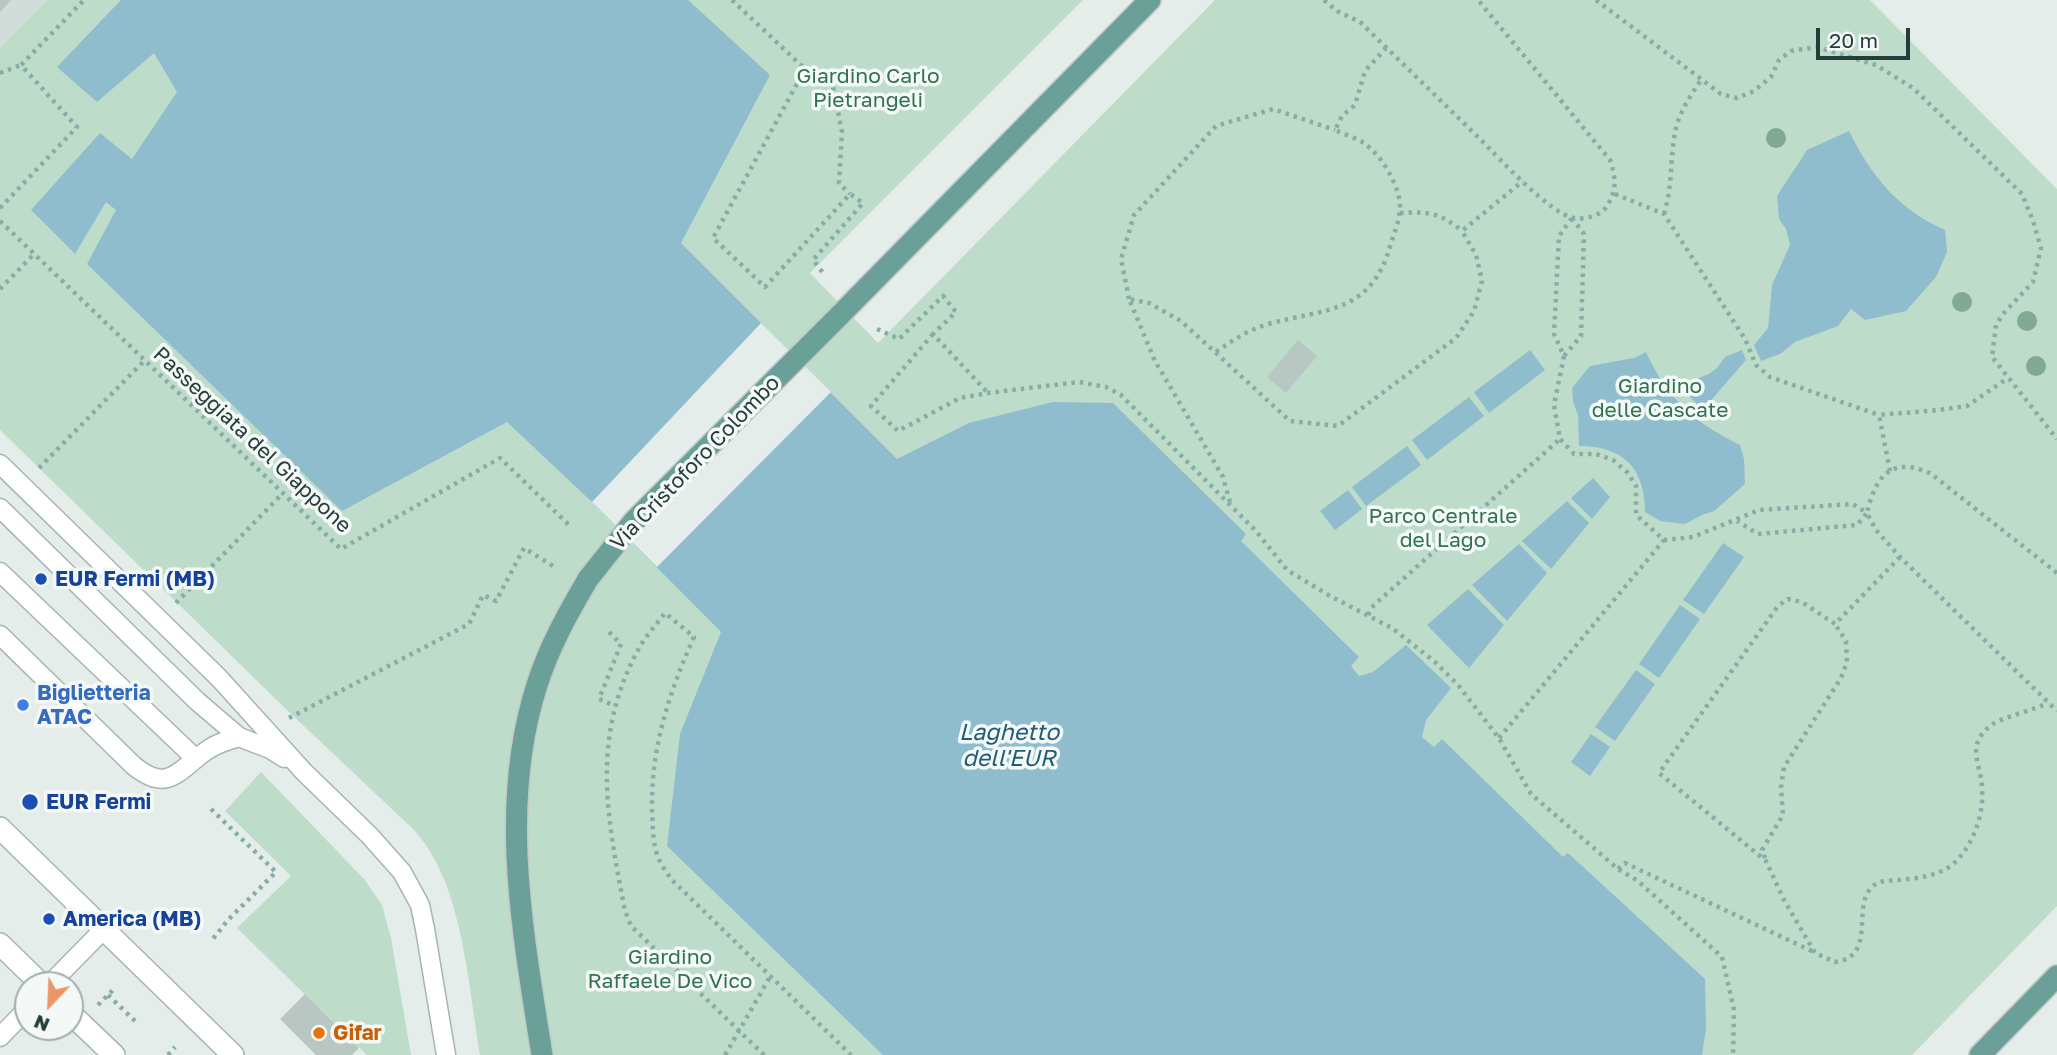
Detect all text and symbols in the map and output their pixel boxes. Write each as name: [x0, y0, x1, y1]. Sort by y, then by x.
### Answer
scale bar: [1819, 14, 1913, 58]
text: 20 m: [1829, 27, 1878, 53]
park label: Giardino Carlo Pietrangeli: [796, 63, 940, 113]
street label: Passeggiata del Giappone: [148, 342, 356, 538]
street label: Via Cristoforo Colombo: [605, 371, 785, 555]
park label: Giardino delle Cascate: [1592, 373, 1728, 423]
park label: Parco Centrale del Lago: [1369, 503, 1517, 553]
place label: EUR Fermi (MB): [55, 566, 215, 592]
marker: EUR Fermi (MB): [33, 571, 49, 587]
place label: Biglietteria ATAC: [37, 680, 151, 730]
marker: Biglietteria ATAC: [15, 697, 31, 713]
water label: Laghetto dell'EUR: [959, 719, 1059, 773]
place label: EUR Fermi: [46, 789, 151, 815]
marker: EUR Fermi: [20, 792, 40, 812]
place label: America (MB): [63, 906, 202, 932]
marker: America (MB): [41, 911, 57, 927]
park label: Giardino Raffaele De Vico: [588, 944, 752, 994]
north arrow: [14, 971, 84, 1041]
text: N: [30, 1011, 53, 1037]
place label: Gifar: [333, 1020, 382, 1046]
marker: Gifar: [311, 1025, 327, 1041]

